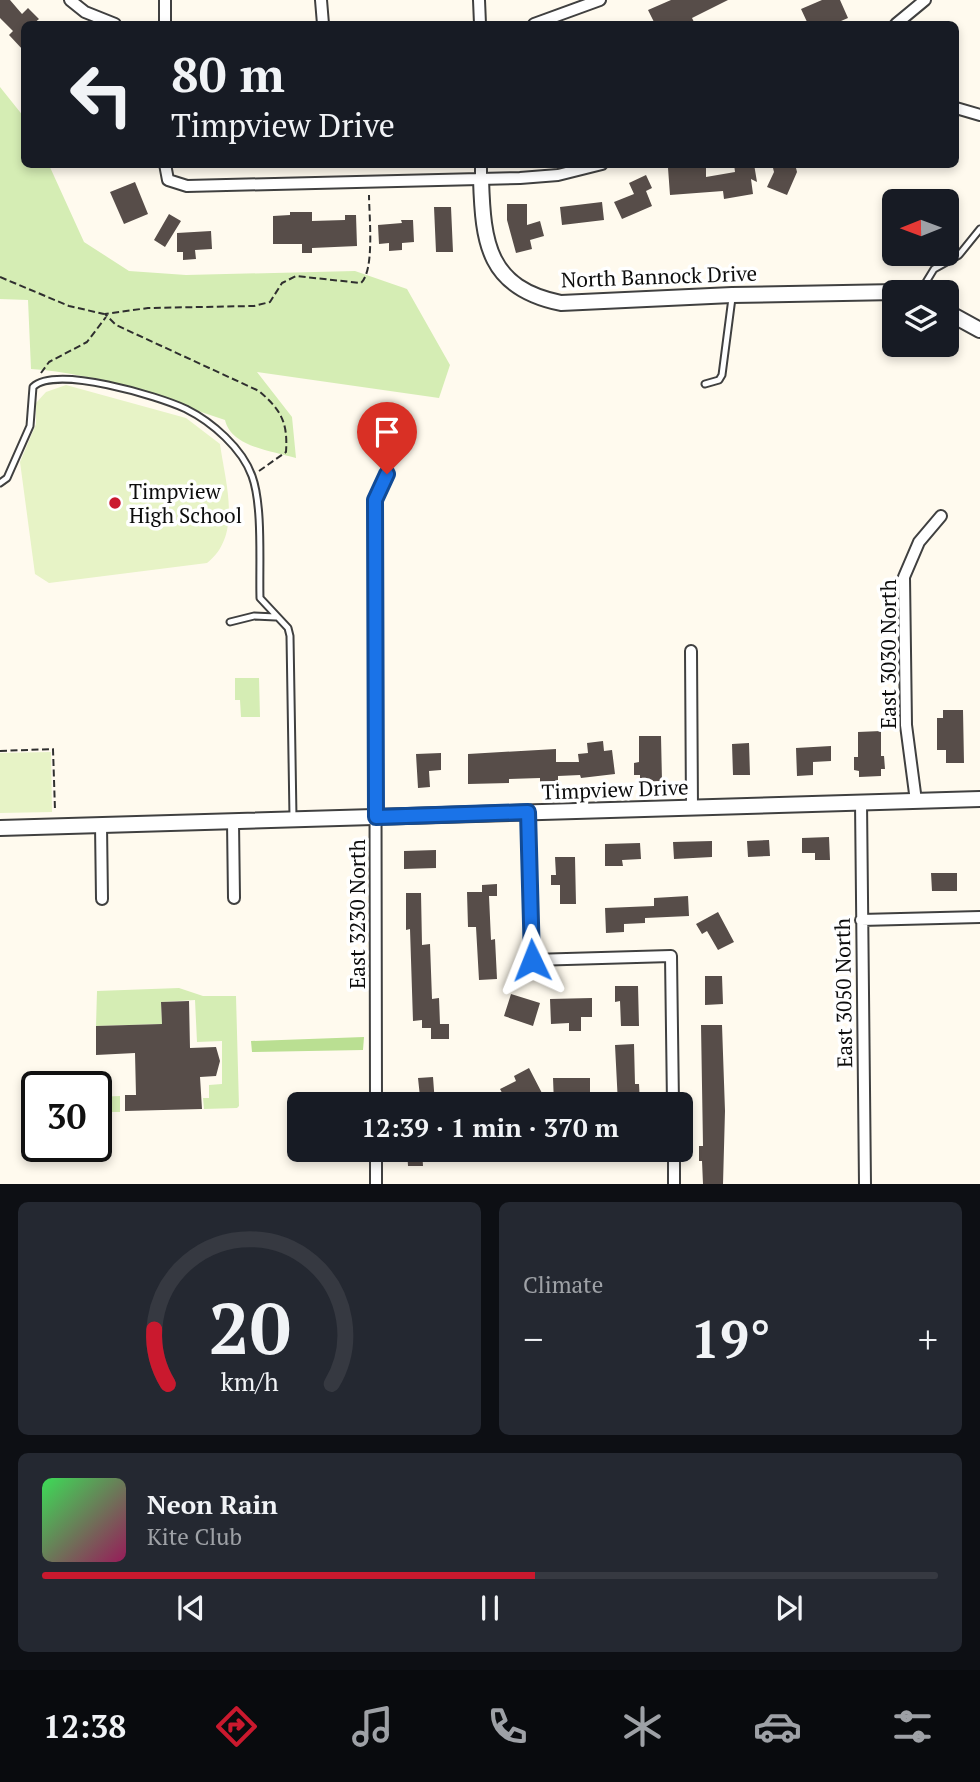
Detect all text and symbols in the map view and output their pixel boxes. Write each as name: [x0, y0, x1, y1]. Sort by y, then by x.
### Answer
text: 80 m: [171, 41, 285, 106]
icon: left: [56, 49, 147, 140]
text: Timpview Drive: [171, 104, 395, 146]
north arrow: [882, 189, 959, 266]
map controls: [882, 189, 959, 357]
street label: North Bannock Drive: [560, 259, 758, 293]
button: layers: [882, 280, 959, 357]
pin: [357, 402, 417, 474]
icon: arrive: [368, 413, 406, 451]
place label: Timpview High School: [129, 477, 242, 529]
marker: Timpview High School: [107, 495, 123, 511]
street label: East 3030 North: [874, 579, 902, 729]
street label: Timpview Drive: [541, 772, 689, 806]
street label: East 3230 North: [343, 839, 371, 989]
street label: East 3050 North: [828, 918, 858, 1068]
position arrow: [495, 923, 569, 997]
speed limit sign: 30: [21, 1071, 112, 1162]
text: 12:39 · 1 min · 370 m: [361, 1110, 619, 1144]
text: Climate: [523, 1269, 603, 1300]
text: 20: [208, 1279, 291, 1376]
text: 19°: [690, 1304, 771, 1373]
text: −: [523, 1314, 543, 1364]
text: +: [918, 1314, 938, 1364]
text: km/h: [221, 1365, 279, 1398]
text: Neon Rain: [147, 1487, 278, 1521]
text: Kite Club: [147, 1521, 242, 1552]
icon: previous: [172, 1589, 210, 1627]
icon: pause: [471, 1589, 509, 1627]
icon: next: [770, 1589, 808, 1627]
icon: directions: [212, 1702, 261, 1751]
icon: music: [348, 1702, 397, 1751]
icon: phone: [483, 1702, 532, 1751]
icon: climate: [618, 1702, 667, 1751]
icon: car: [753, 1702, 802, 1751]
icon: filters: [888, 1702, 937, 1751]
text: 12:38: [43, 1705, 126, 1747]

